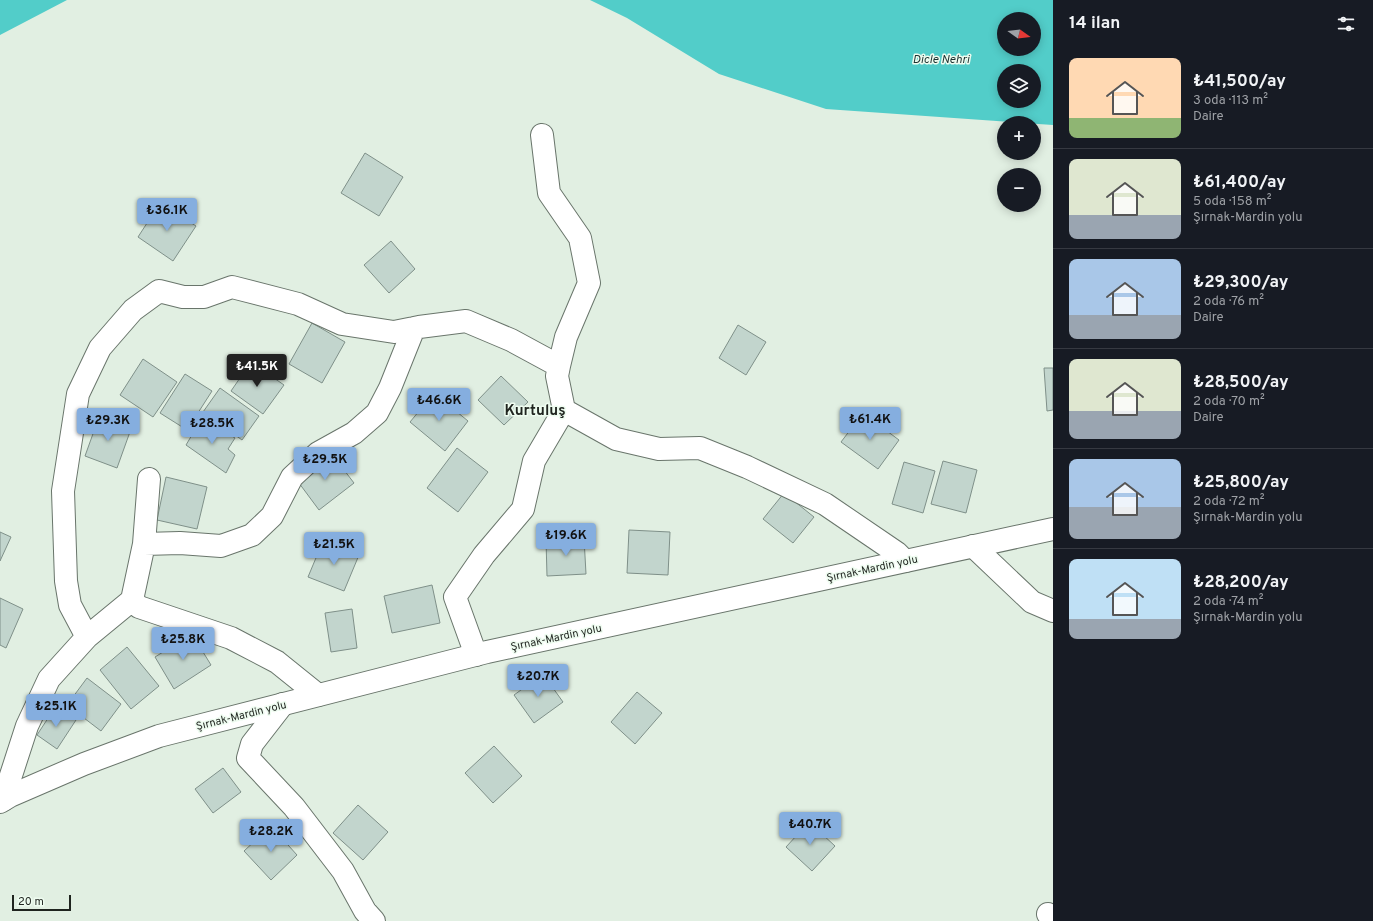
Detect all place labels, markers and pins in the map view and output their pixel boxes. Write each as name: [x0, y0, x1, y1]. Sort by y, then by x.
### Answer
pin: ₺36.1K: [134, 198, 200, 232]
pin: ₺41.5K: [224, 354, 290, 388]
pin: ₺46.6K: [406, 388, 472, 422]
pin: ₺61.4K: [837, 407, 903, 441]
pin: ₺29.3K: [75, 408, 141, 442]
pin: ₺28.5K: [179, 411, 245, 445]
pin: ₺29.5K: [292, 447, 358, 481]
pin: ₺19.6K: [533, 523, 599, 557]
pin: ₺21.5K: [301, 532, 367, 566]
pin: ₺25.8K: [150, 627, 216, 661]
pin: ₺20.7K: [505, 664, 571, 698]
pin: ₺25.1K: [23, 694, 89, 728]
pin: ₺40.7K: [777, 812, 843, 846]
pin: ₺28.2K: [238, 819, 304, 853]

